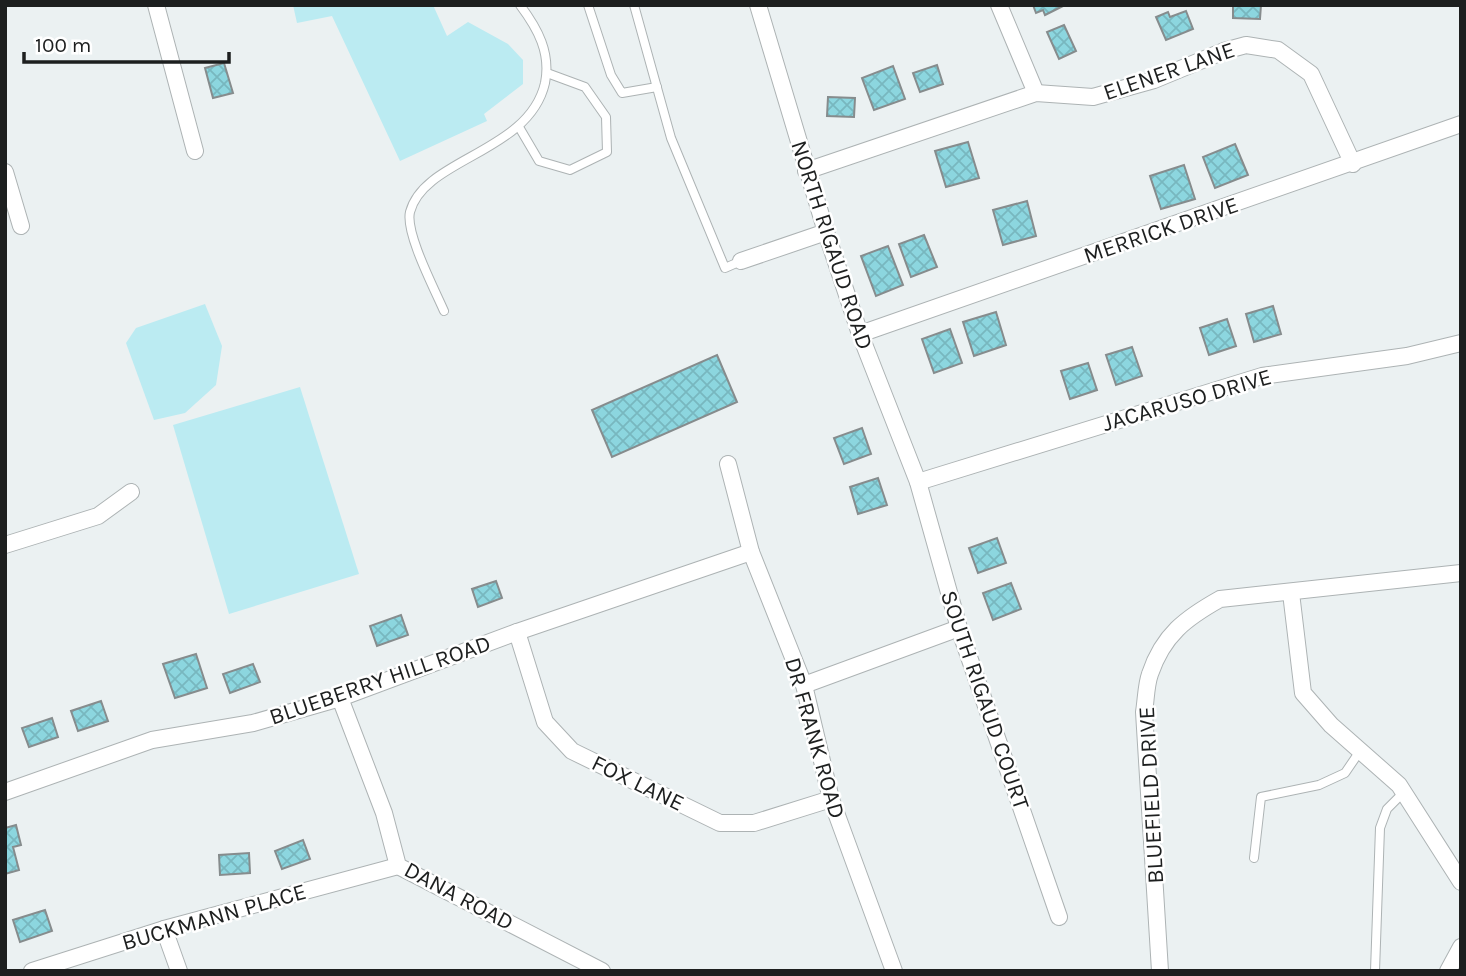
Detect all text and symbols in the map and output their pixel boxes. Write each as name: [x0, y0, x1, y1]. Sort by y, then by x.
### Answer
scale bar: [24, 21, 229, 65]
text: 100 m: [35, 33, 92, 57]
street label: ELENER LANE: [1100, 36, 1238, 106]
street label: NORTH RIGAUD ROAD: [785, 137, 879, 353]
street label: MERRICK DRIVE: [1080, 191, 1242, 269]
street label: JACARUSO DRIVE: [1099, 363, 1275, 437]
street label: SOUTH RIGAUD COURT: [935, 587, 1035, 814]
street label: BLUEBERRY HILL ROAD: [266, 629, 494, 731]
street label: DR FRANK ROAD: [779, 654, 851, 822]
street label: BLUEFIELD DRIVE: [1133, 706, 1169, 884]
street label: FOX LANE: [587, 749, 689, 817]
street label: DANA ROAD: [400, 856, 518, 936]
street label: BUCKMANN PLACE: [119, 878, 309, 956]

